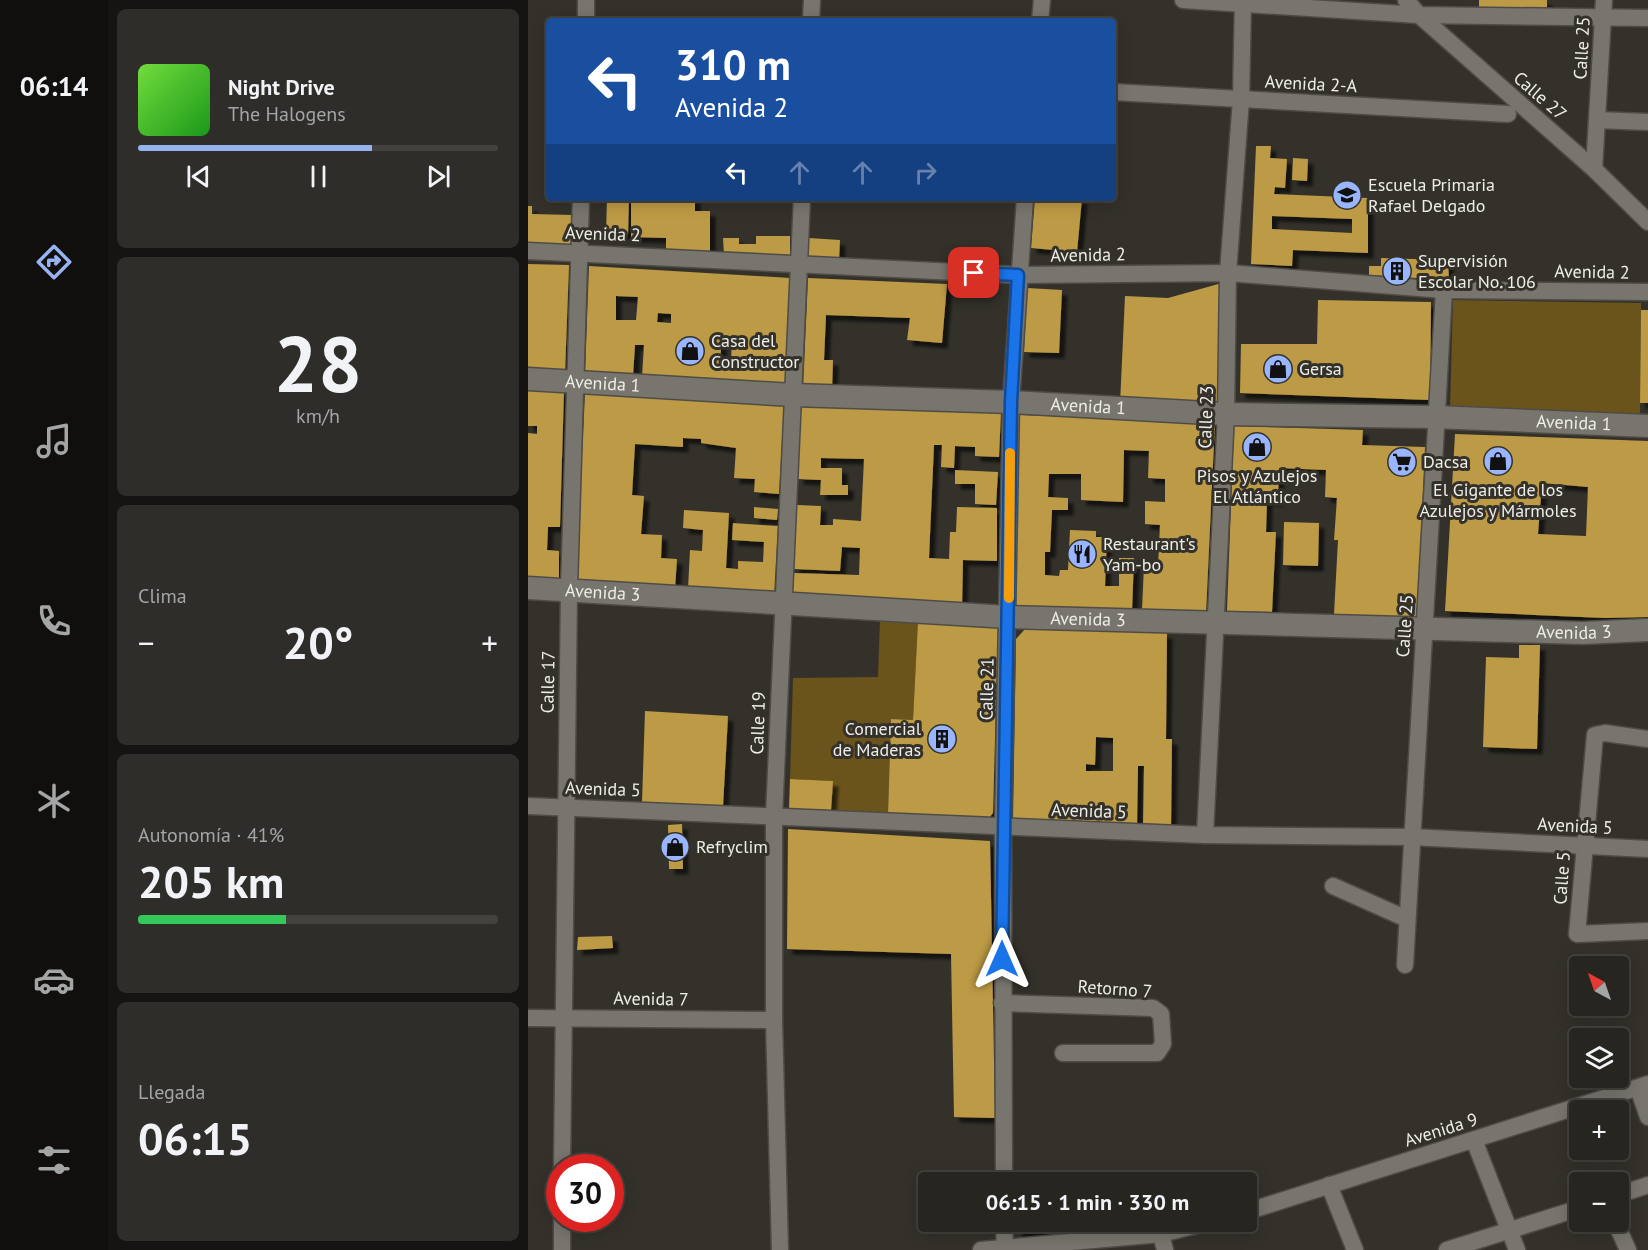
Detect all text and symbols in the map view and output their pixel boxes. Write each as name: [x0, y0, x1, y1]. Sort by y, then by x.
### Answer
street label: Calle 25: [1568, 16, 1595, 80]
text: 310 m: [675, 37, 791, 92]
icon: left: [576, 42, 654, 120]
street label: Calle 27: [1509, 66, 1572, 125]
text: 06:14: [20, 69, 88, 103]
street label: Avenida 2-A: [1264, 70, 1358, 97]
text: Night Drive: [228, 73, 335, 101]
text: Avenida 2: [675, 90, 788, 124]
text: The Halogens: [228, 101, 346, 127]
icon: left: [720, 156, 753, 189]
icon: ahead: [783, 156, 816, 189]
icon: ahead: [846, 156, 879, 189]
icon: right: [909, 156, 942, 189]
icon: previous: [182, 160, 215, 193]
icon: pause: [302, 160, 335, 193]
icon: next: [422, 160, 455, 193]
place label: Escuela Primaria Rafael Delgado: [1368, 173, 1495, 217]
school or university icon: Escuela Primaria Rafael Delgado: [1331, 179, 1363, 211]
street label: Avenida 2: [565, 221, 641, 246]
icon: directions: [33, 241, 75, 283]
street label: Avenida 2: [1050, 242, 1126, 267]
pin: [948, 247, 999, 298]
place label: Supervisión Escolar No. 106: [1418, 249, 1536, 293]
building icon: Supervisión Escolar No. 106: [1381, 255, 1413, 287]
icon: arrive: [957, 256, 990, 289]
street label: Avenida 2: [1554, 259, 1630, 284]
text: 28: [274, 313, 362, 414]
place label: Casa del Constructor: [711, 329, 799, 373]
shop icon: Casa del Constructor: [674, 335, 706, 367]
shop icon: Gersa: [1262, 353, 1294, 385]
place label: Gersa: [1299, 357, 1342, 380]
street label: Avenida 1: [565, 369, 641, 397]
street label: Calle 23: [1193, 385, 1218, 449]
street label: Avenida 1: [1050, 392, 1127, 419]
text: km/h: [296, 403, 340, 429]
street label: Avenida 1: [1536, 409, 1612, 435]
icon: music: [33, 420, 75, 462]
shop icon: Pisos y Azulejos El Atlántico: [1241, 431, 1273, 463]
shop icon: El Gigante de los Azulejos y Mármoles: [1482, 445, 1514, 477]
supermarket icon: Dacsa: [1386, 446, 1418, 478]
place label: Dacsa: [1423, 450, 1468, 473]
place label: Pisos y Azulejos El Atlántico: [1197, 464, 1317, 508]
place label: El Gigante de los Azulejos y Mármoles: [1420, 478, 1576, 522]
place label: Restaurant's Yam-bo: [1103, 532, 1196, 576]
restaurant icon: Restaurant's Yam-bo: [1066, 538, 1098, 570]
street label: Avenida 3: [565, 578, 641, 606]
text: Clima: [138, 583, 187, 609]
street label: Calle 25: [1391, 594, 1418, 658]
icon: phone: [33, 600, 75, 642]
street label: Avenida 3: [1050, 606, 1126, 631]
text: 20°: [283, 613, 353, 671]
street label: Avenida 3: [1536, 620, 1612, 644]
text: −: [138, 621, 155, 664]
text: +: [481, 621, 498, 664]
street label: Calle 17: [535, 650, 560, 714]
street label: Calle 21: [974, 657, 999, 721]
street label: Calle 19: [745, 691, 770, 755]
place label: Comercial de Maderas: [833, 717, 922, 761]
building icon: Comercial de Maderas: [926, 723, 958, 755]
street label: Avenida 5: [565, 776, 641, 801]
icon: climate: [33, 780, 75, 822]
street label: Avenida 5: [1051, 798, 1127, 823]
street label: Avenida 5: [1537, 812, 1613, 839]
text: Autonomía · 41%: [138, 822, 284, 848]
shop icon: Refryclim: [659, 831, 691, 863]
place label: Refryclim: [696, 835, 768, 858]
street label: Calle 5: [1548, 851, 1575, 905]
text: 205 km: [138, 852, 284, 910]
position arrow: [970, 927, 1034, 991]
north arrow: [1569, 956, 1629, 1016]
map controls: [1569, 956, 1629, 1232]
icon: car: [33, 959, 75, 1001]
street label: Retorno 7: [1077, 974, 1153, 1003]
street label: Avenida 7: [613, 986, 689, 1011]
button: layers: [1569, 1028, 1629, 1088]
text: Llegada: [138, 1079, 205, 1105]
button: +: [1569, 1100, 1629, 1160]
street label: Avenida 9: [1401, 1107, 1480, 1152]
text: 06:15: [138, 1109, 252, 1167]
icon: filters: [33, 1139, 75, 1181]
speed limit sign: 30: [546, 1154, 624, 1232]
button: −: [1569, 1172, 1629, 1232]
text: 06:15 · 1 min · 330 m: [986, 1188, 1189, 1216]

